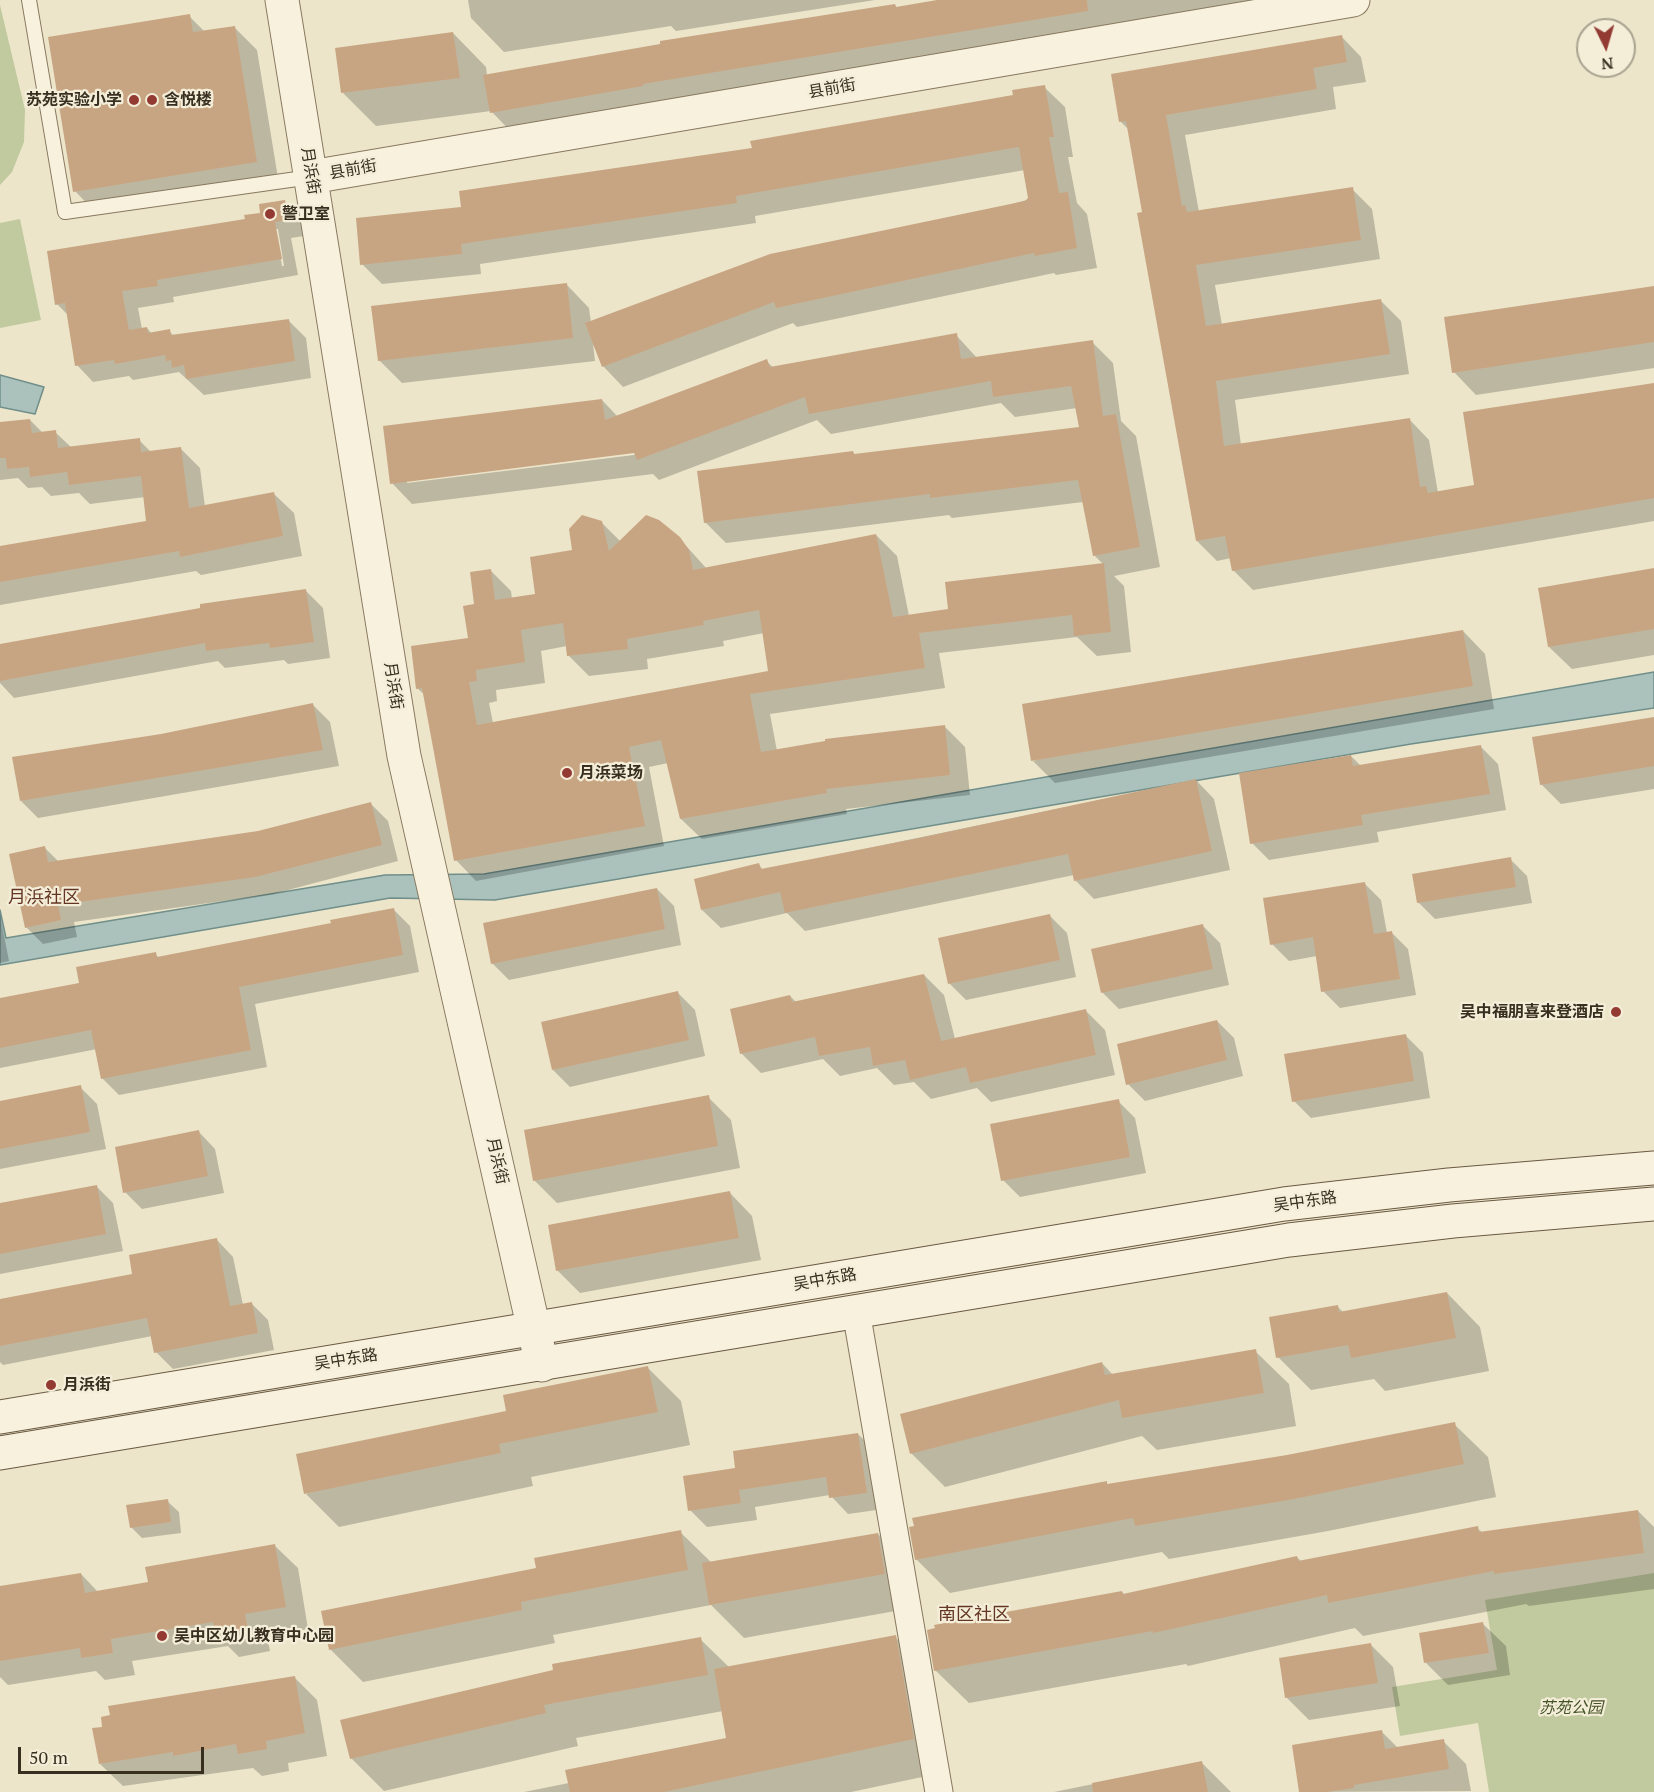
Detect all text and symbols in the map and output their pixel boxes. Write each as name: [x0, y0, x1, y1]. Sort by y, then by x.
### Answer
north arrow: [1576, 18, 1636, 78]
text: N: [1600, 52, 1614, 75]
street label: 县前街: [807, 75, 857, 103]
place label: 苏苑实验小学: [26, 90, 122, 110]
place label: 含悦楼: [164, 90, 212, 110]
marker: 苏苑实验小学: [127, 93, 141, 107]
marker: 含悦楼: [145, 93, 159, 107]
street label: 月浜街: [297, 146, 323, 196]
street label: 县前街: [328, 156, 378, 184]
place label: 警卫室: [282, 204, 330, 224]
marker: 警卫室: [263, 207, 277, 221]
street label: 月浜街: [380, 661, 406, 711]
place label: 月浜菜场: [579, 763, 643, 783]
marker: 月浜菜场: [560, 766, 574, 780]
district label: 月浜社区: [8, 887, 80, 909]
place label: 吴中福朋喜来登酒店: [1460, 1002, 1604, 1022]
marker: 吴中福朋喜来登酒店: [1609, 1005, 1623, 1019]
street label: 月浜街: [482, 1135, 512, 1187]
street label: 吴中东路: [1272, 1188, 1338, 1216]
street label: 吴中东路: [792, 1265, 858, 1295]
street label: 吴中东路: [313, 1346, 379, 1374]
place label: 月浜街: [63, 1375, 111, 1395]
marker: 月浜街: [44, 1378, 58, 1392]
district label: 南区社区: [938, 1604, 1010, 1626]
place label: 吴中区幼儿教育中心园: [174, 1626, 334, 1646]
marker: 吴中区幼儿教育中心园: [155, 1629, 169, 1643]
park label: 苏苑公园: [1539, 1698, 1603, 1718]
scale bar: [21, 1735, 207, 1773]
text: 50 m: [29, 1745, 68, 1769]

